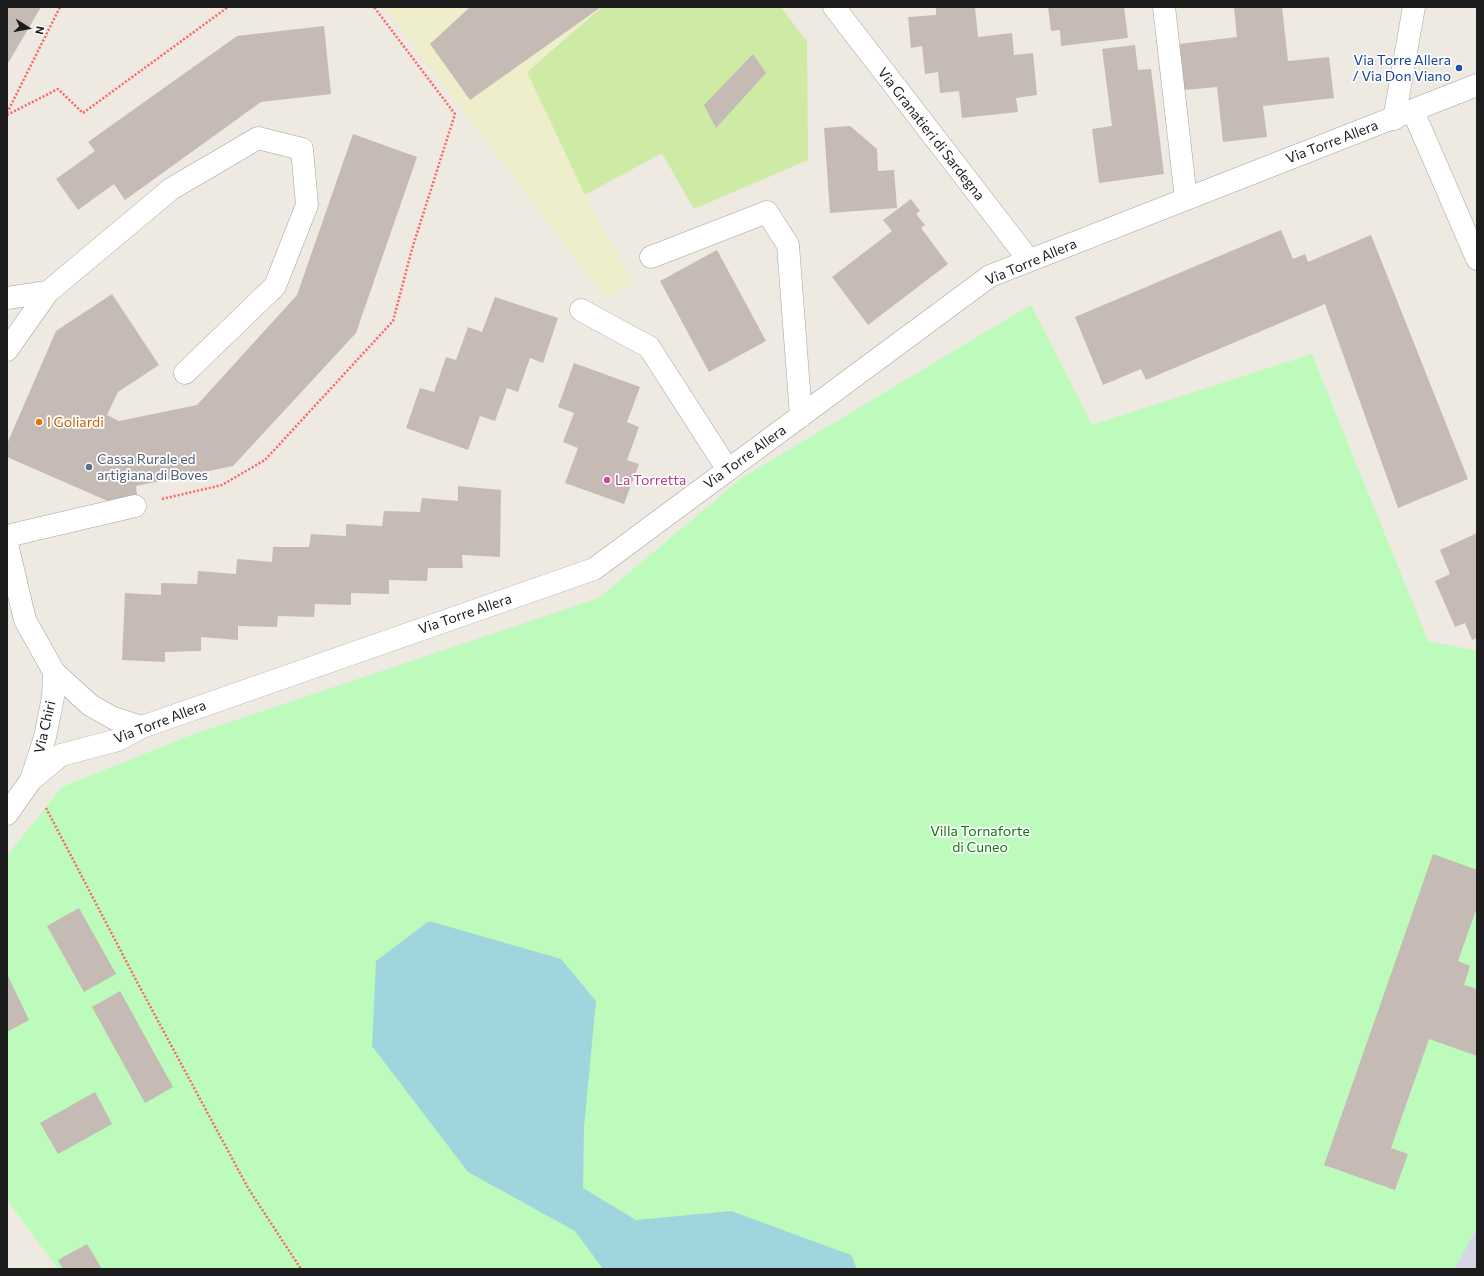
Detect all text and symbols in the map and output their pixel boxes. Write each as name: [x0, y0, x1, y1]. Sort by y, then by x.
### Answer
north arrow: [8, 8, 48, 48]
text: N: [33, 25, 47, 36]
place label: Via Torre Allera / Via Don Viano: [1353, 52, 1451, 84]
marker: Via Torre Allera / Via Don Viano: [1454, 63, 1464, 73]
street label: Via Granatieri di Sardegna: [874, 64, 988, 204]
street label: Via Torre Allera: [1284, 117, 1380, 167]
street label: Via Torre Allera: [983, 235, 1079, 289]
place label: I Goliardi: [47, 414, 104, 430]
marker: I Goliardi: [34, 417, 44, 427]
street label: Via Torre Allera: [701, 422, 789, 492]
place label: Cassa Rurale ed artigiana di Boves: [97, 451, 208, 484]
marker: Cassa Rurale ed artigiana di Boves: [84, 462, 94, 472]
place label: La Torretta: [615, 472, 686, 488]
marker: La Torretta: [602, 475, 612, 485]
street label: Via Torre Allera: [416, 590, 514, 638]
street label: Via Torre Allera: [112, 697, 208, 747]
street label: Via Chiri: [31, 699, 59, 755]
park label: Villa Tornaforte di Cuneo: [930, 823, 1030, 856]

